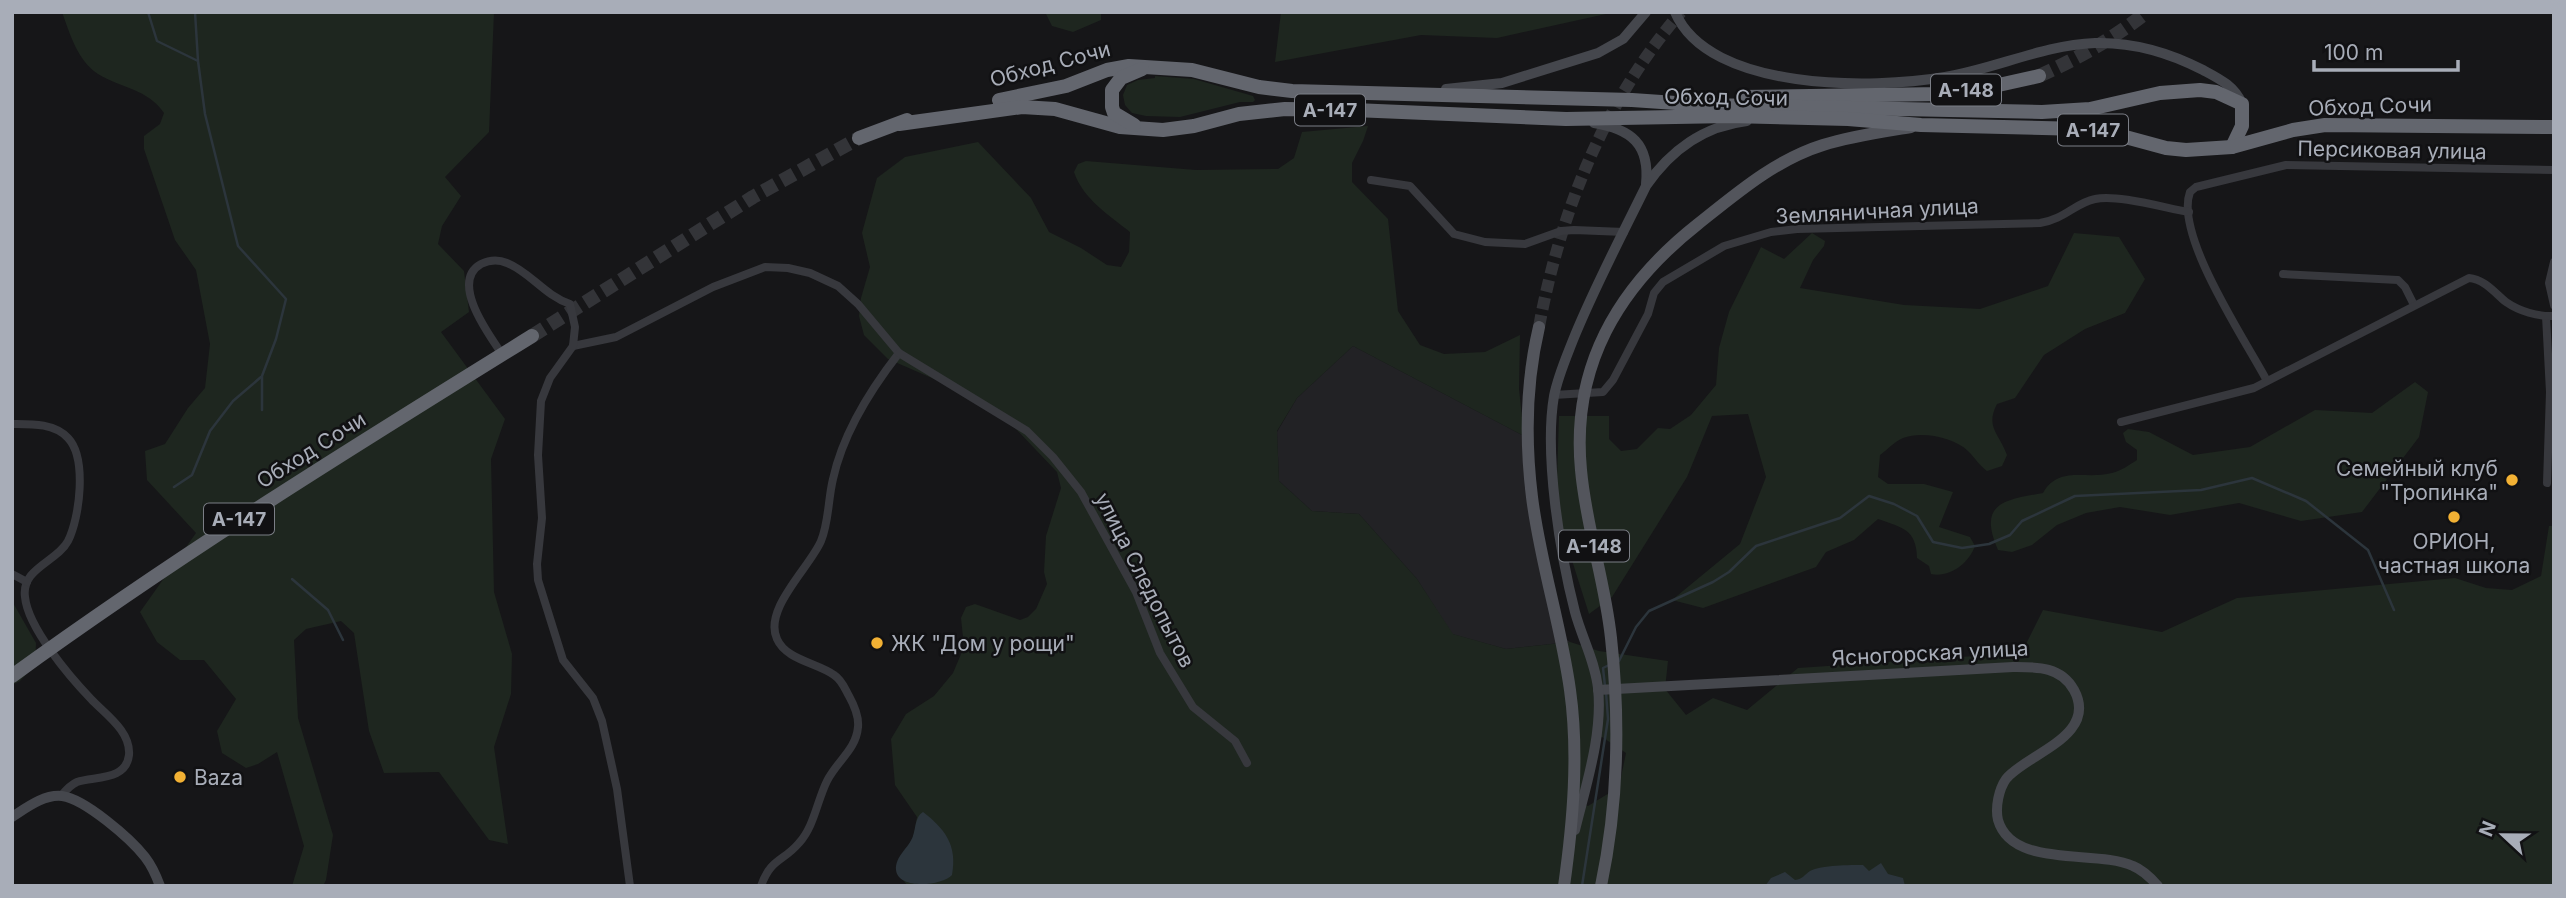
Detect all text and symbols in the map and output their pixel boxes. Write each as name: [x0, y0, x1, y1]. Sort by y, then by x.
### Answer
scale bar: [2314, 28, 2458, 72]
street label: Обход Сочи: [987, 36, 1113, 92]
text: 100 m: [2324, 40, 2383, 65]
road number: А-148: [1931, 74, 2001, 106]
street label: Обход Сочи: [1664, 83, 1788, 111]
street label: Обход Сочи: [2308, 91, 2432, 121]
road number: А-147: [1295, 94, 1365, 125]
road number: А-147: [2058, 114, 2128, 146]
street label: Персиковая улица: [2297, 136, 2487, 164]
street label: Земляничная улица: [1775, 193, 1979, 229]
street label: Обход Сочи: [252, 407, 370, 493]
place label: Семейный клуб "Тропинка": [2336, 456, 2498, 505]
marker: Семейный клуб "Тропинка": [2504, 472, 2520, 488]
street label: улица Следопытов: [1090, 488, 1200, 672]
road number: А-147: [204, 504, 274, 534]
marker: ОРИОН, частная школа: [2446, 509, 2462, 525]
place label: ОРИОН, частная школа: [2378, 529, 2530, 578]
road number: А-148: [1559, 530, 1629, 562]
place label: ЖК "Дом у рощи": [891, 631, 1075, 656]
marker: ЖК "Дом у рощи": [869, 635, 885, 651]
street label: Ясногорская улица: [1831, 635, 2029, 671]
place label: Baza: [194, 765, 243, 790]
marker: Baza: [172, 769, 188, 785]
north arrow: [2468, 800, 2538, 870]
text: N: [2474, 818, 2501, 840]

